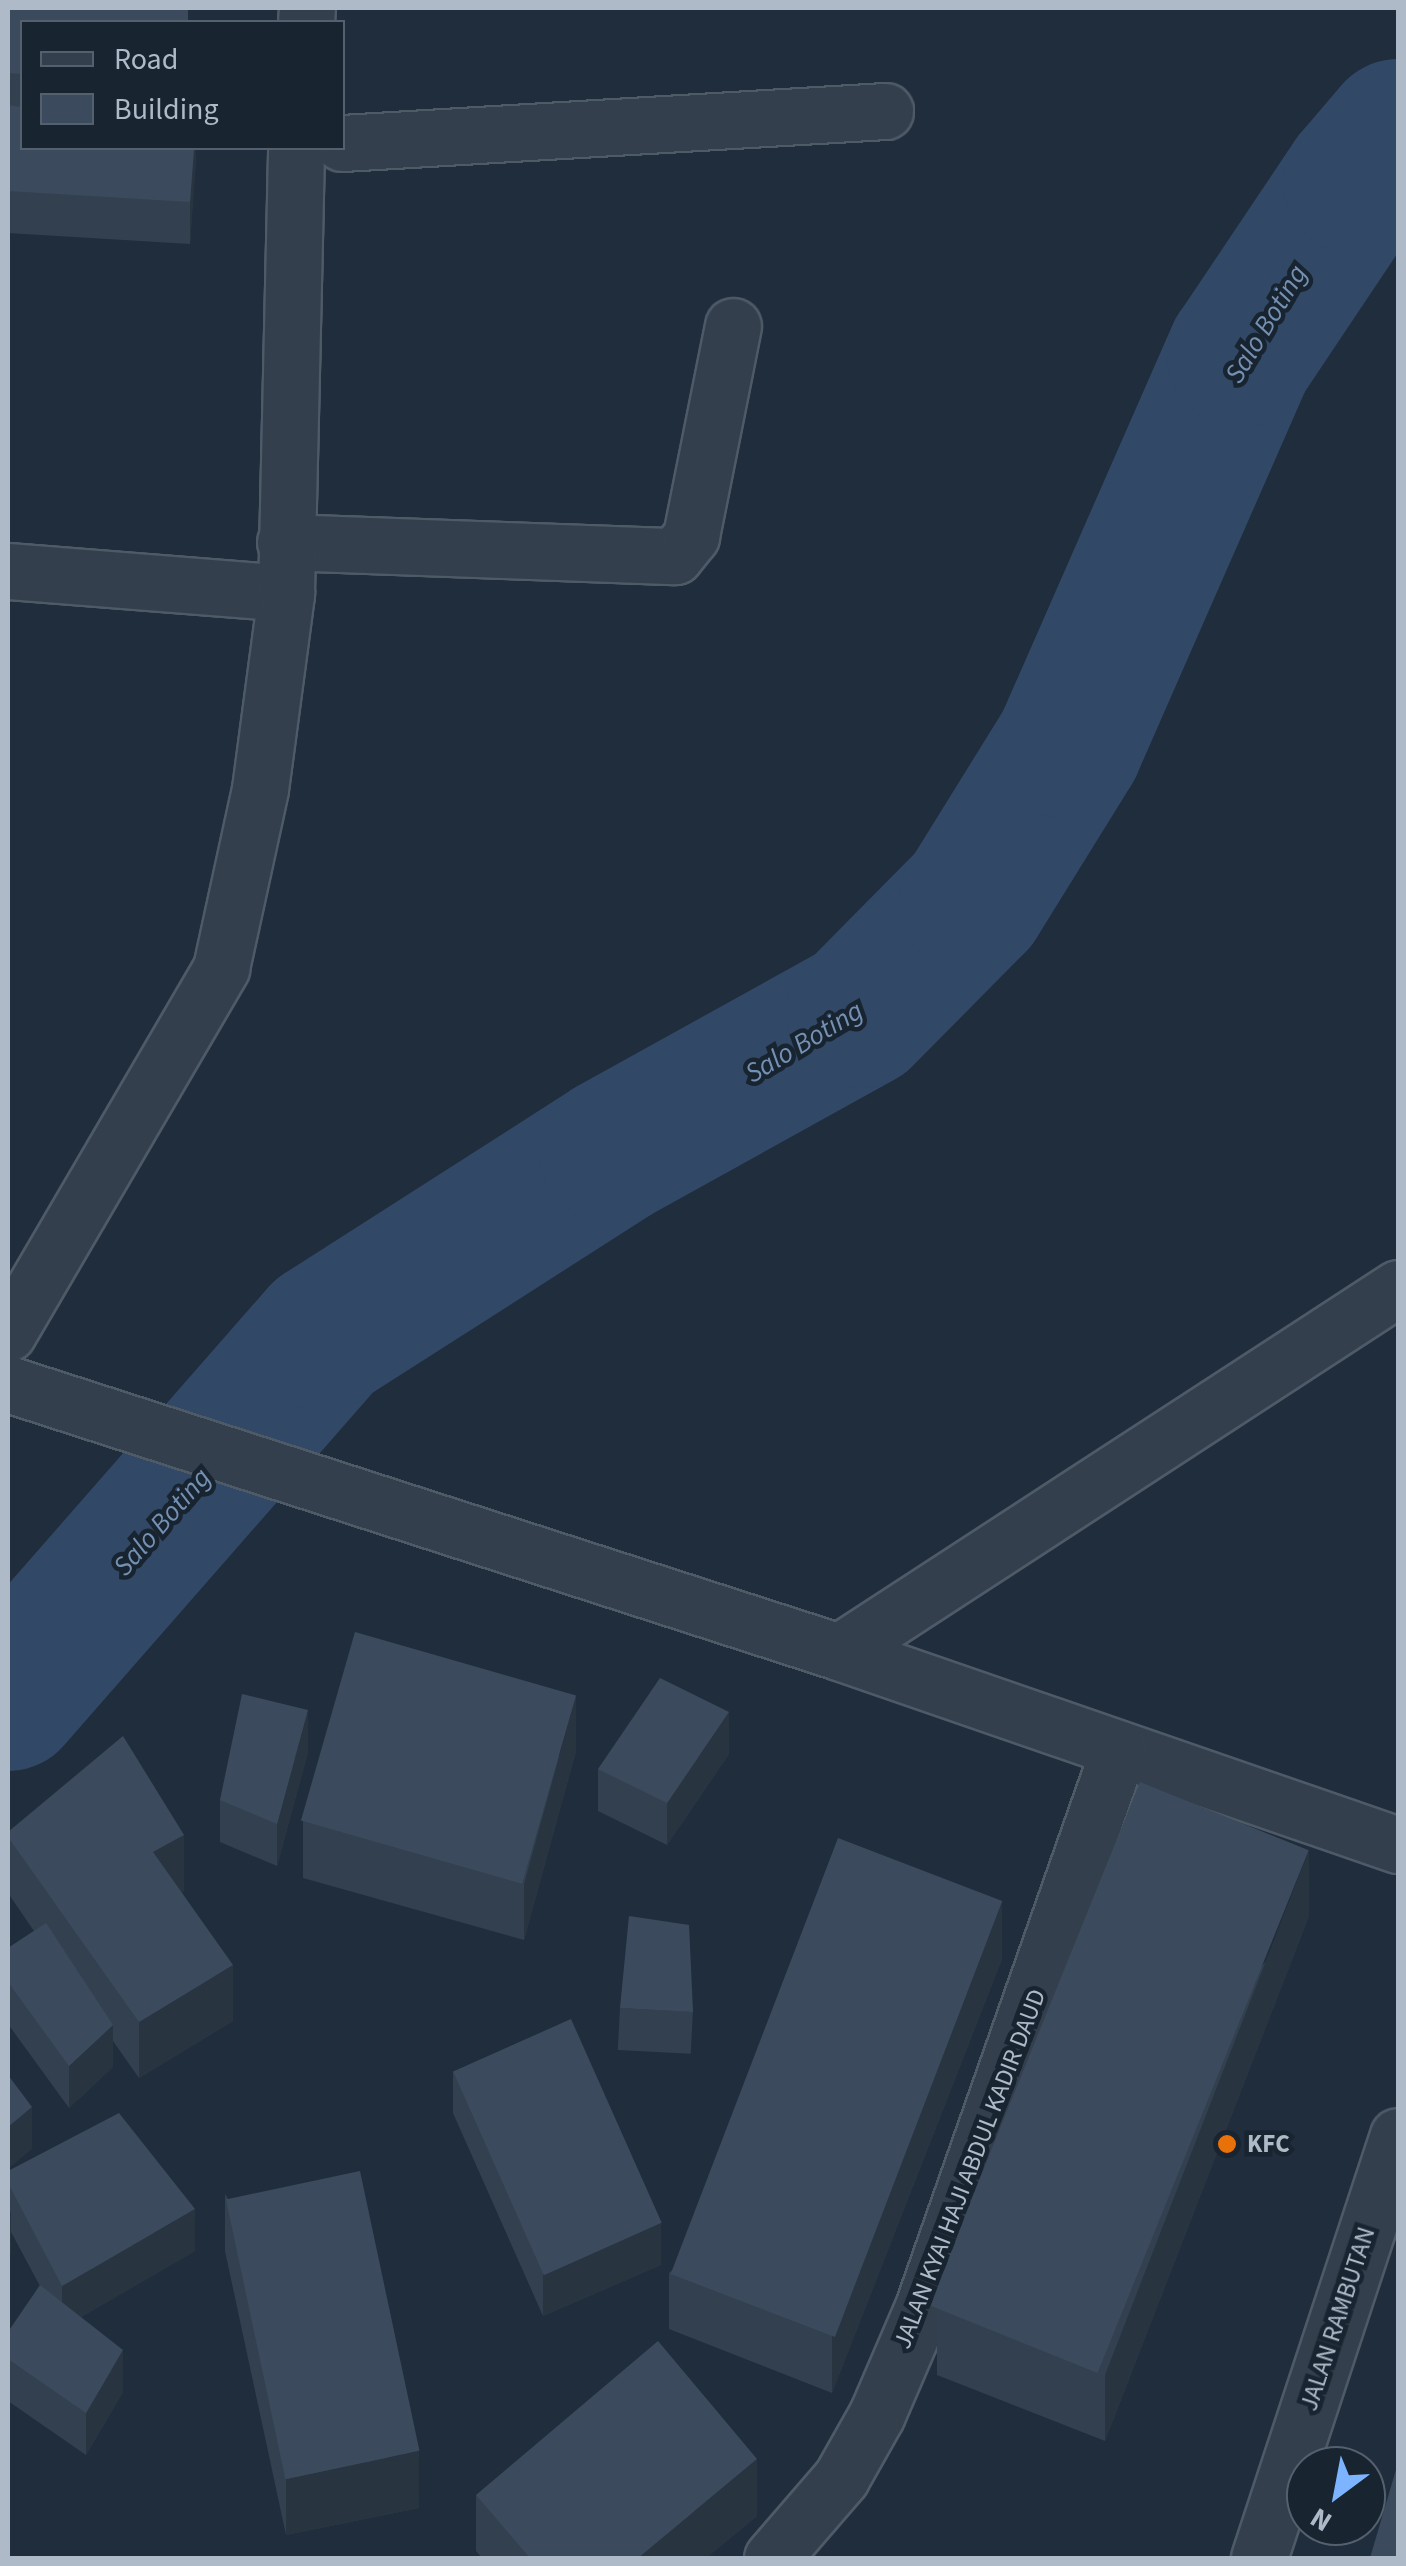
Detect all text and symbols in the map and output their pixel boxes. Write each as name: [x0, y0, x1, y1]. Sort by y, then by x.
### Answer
legend: [20, 20, 345, 150]
text: Road: [114, 38, 178, 81]
text: Building: [114, 88, 219, 131]
water label: Salo Boting: [1218, 259, 1314, 389]
water label: Salo Boting: [739, 994, 869, 1090]
water label: Salo Boting: [106, 1461, 218, 1583]
street label: JALAN KYAI HAJI ABDUL KADIR DAUD: [887, 1985, 1053, 2353]
place label: KFC: [1247, 2129, 1290, 2159]
marker: KFC: [1216, 2133, 1238, 2155]
street label: JALAN RAMBUTAN: [1294, 2223, 1382, 2415]
north arrow: [1286, 2446, 1386, 2546]
text: N: [1303, 2498, 1340, 2542]

